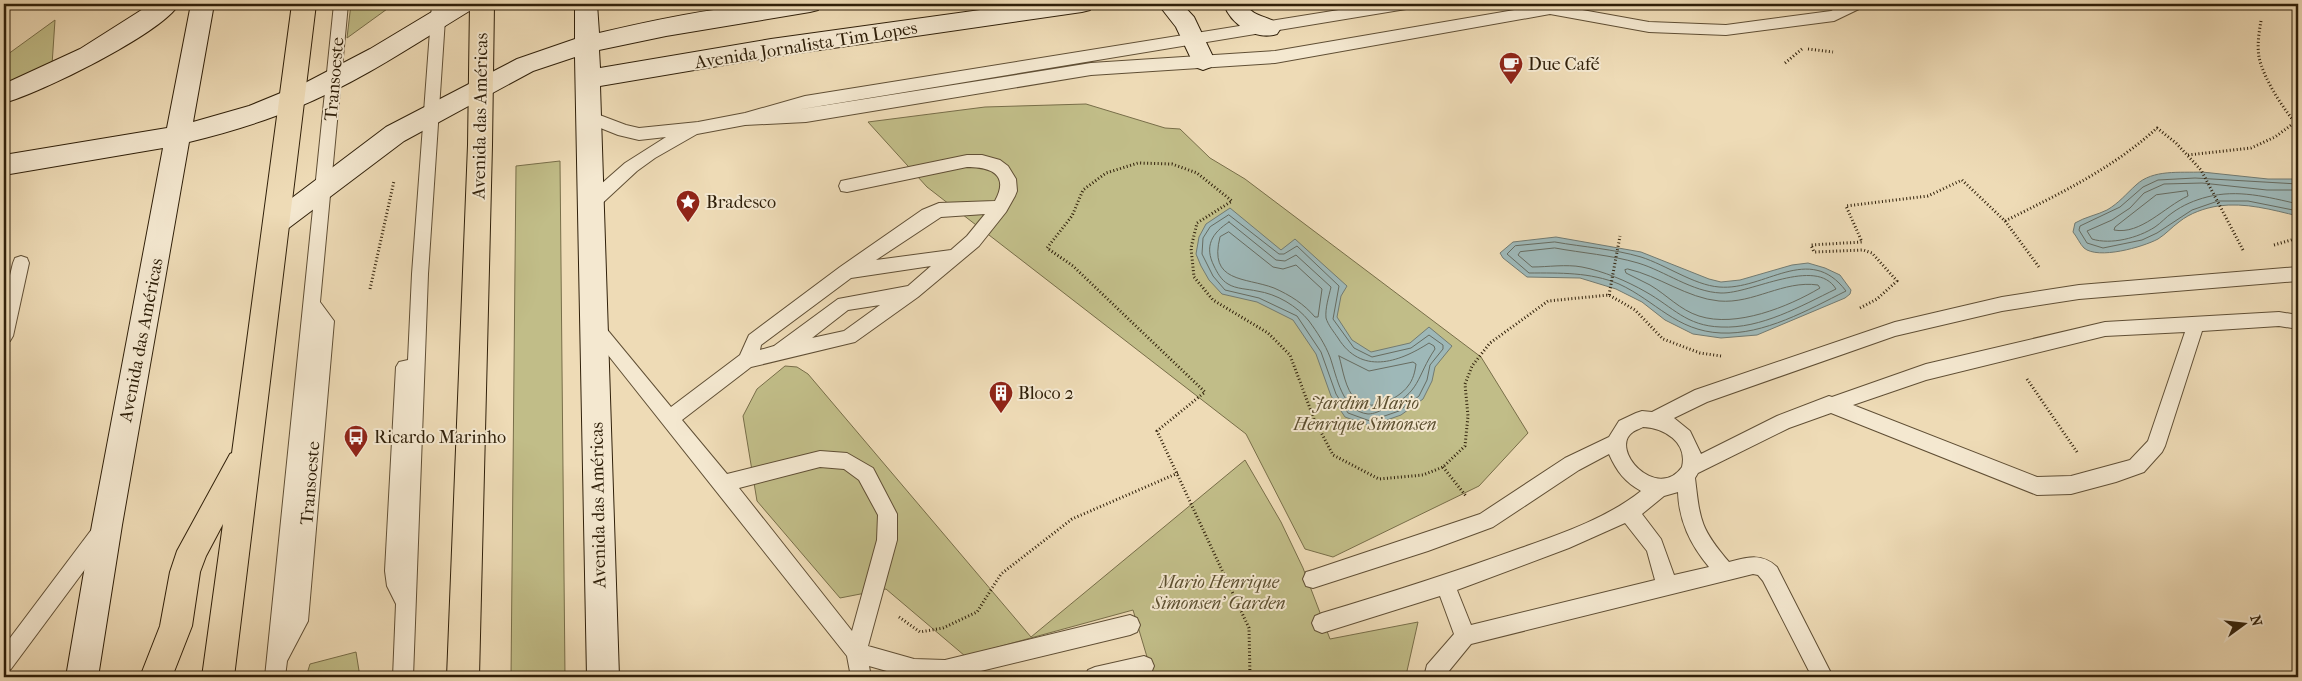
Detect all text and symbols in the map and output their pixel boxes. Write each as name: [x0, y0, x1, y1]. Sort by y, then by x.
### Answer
street label: Avenida Jornalista Tim Lopes: [692, 17, 919, 74]
street label: Avenida das Américas: [469, 32, 492, 200]
street label: Transoeste: [320, 36, 349, 122]
cafe icon: Due Café: [1498, 51, 1524, 85]
place label: Due Café: [1528, 54, 1600, 75]
place icon: Bradesco: [675, 189, 701, 223]
place label: Bradesco: [706, 192, 776, 213]
street label: Avenida das Américas: [115, 256, 168, 425]
building icon: Bloco 2: [988, 380, 1014, 414]
place label: Bloco 2: [1018, 383, 1074, 404]
park label: Jardim Mario Henrique Simonsen: [1292, 393, 1437, 435]
street label: Avenida das Américas: [587, 421, 610, 589]
bus stop icon: Ricardo Marinho: [343, 424, 369, 458]
place label: Ricardo Marinho: [374, 427, 506, 448]
street label: Transoeste: [296, 440, 325, 526]
park label: Mario Henrique Simonsen' Garden: [1151, 572, 1286, 614]
north arrow: [2220, 598, 2270, 648]
text: N: [2246, 613, 2266, 628]

